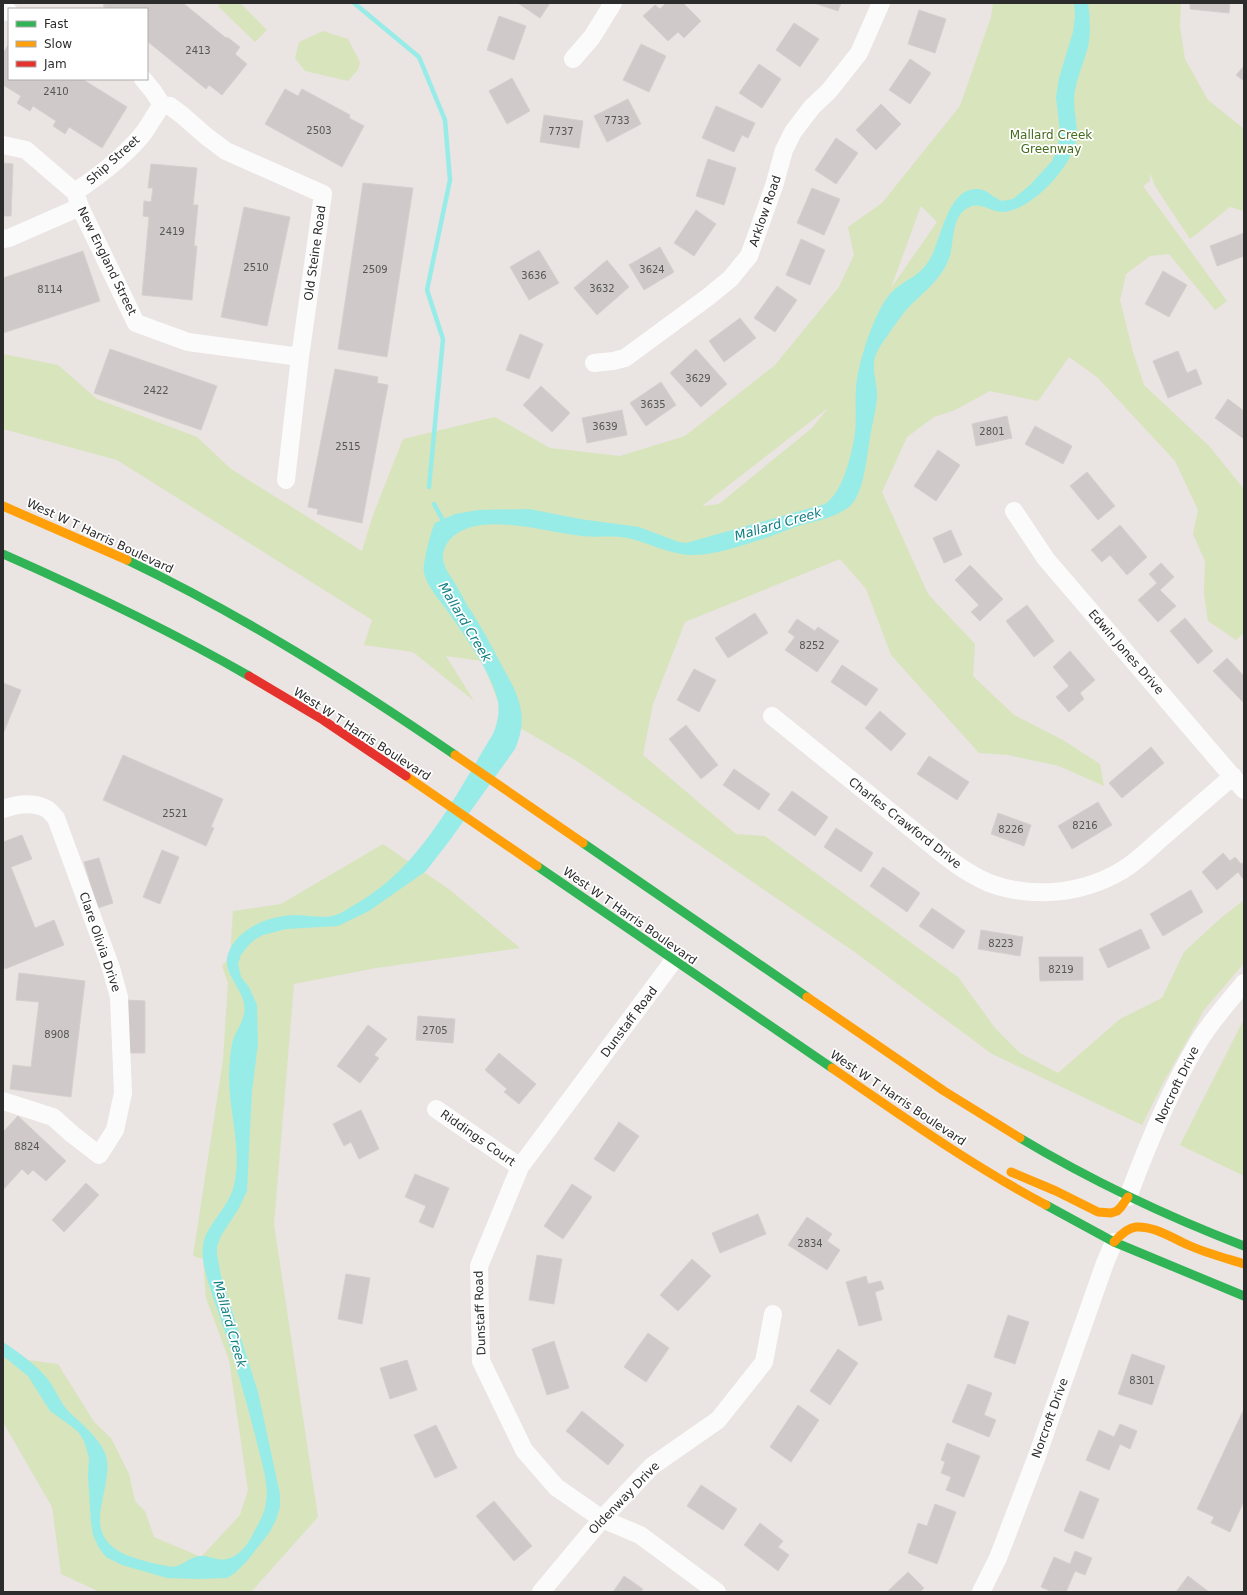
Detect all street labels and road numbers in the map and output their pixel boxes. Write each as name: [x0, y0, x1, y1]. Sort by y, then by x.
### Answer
street label: Ship Street: [84, 132, 143, 187]
street label: Arklow Road: [746, 173, 784, 249]
street label: New England Street: [75, 204, 139, 318]
street label: Old Steine Road: [301, 204, 329, 302]
street label: West W T Harris Boulevard: [24, 496, 176, 576]
street label: Edwin Jones Drive: [1085, 607, 1167, 697]
street label: West W T Harris Boulevard: [291, 684, 433, 784]
street label: Charles Crawford Drive: [846, 775, 964, 871]
street label: West W T Harris Boulevard: [560, 864, 700, 968]
street label: Clare Olivia Drive: [76, 890, 124, 994]
street label: Dunstaff Road: [598, 984, 660, 1060]
street label: Norcroft Drive: [1152, 1044, 1202, 1126]
street label: West W T Harris Boulevard: [828, 1047, 968, 1149]
street label: Riddings Court: [438, 1107, 518, 1169]
street label: Dunstaff Road: [472, 1270, 488, 1356]
street label: Norcroft Drive: [1029, 1376, 1071, 1460]
street label: Oldenway Drive: [586, 1459, 662, 1537]

